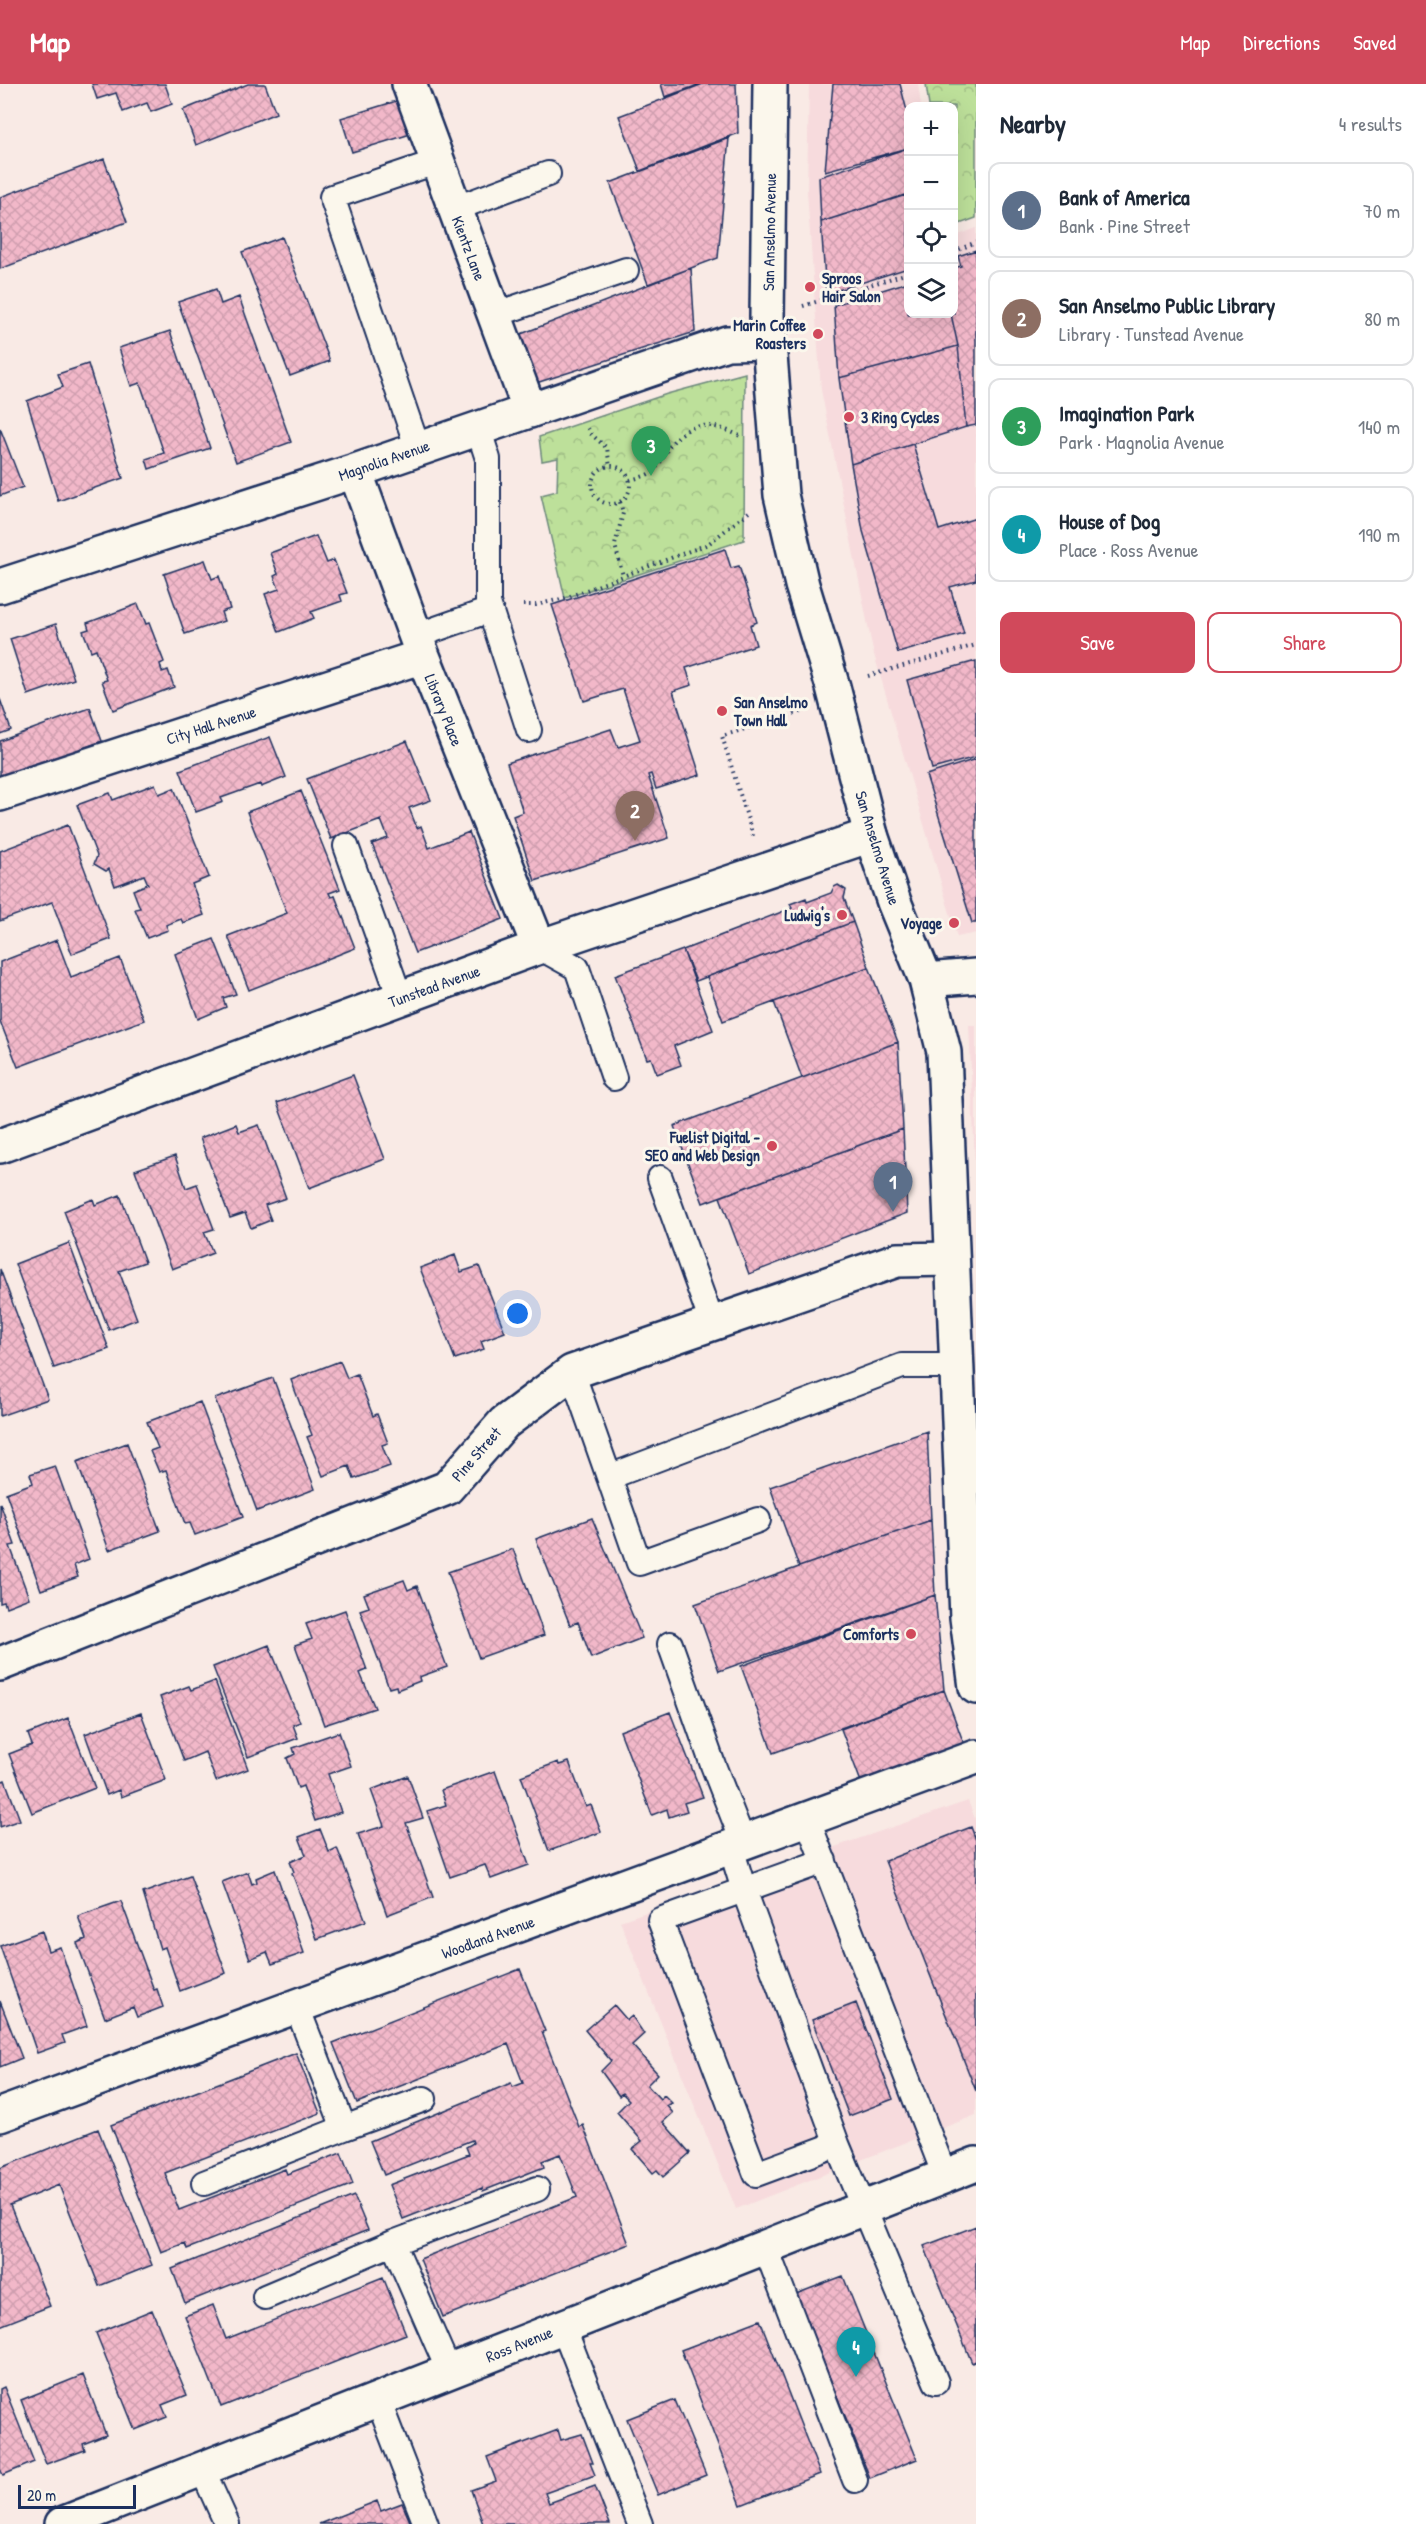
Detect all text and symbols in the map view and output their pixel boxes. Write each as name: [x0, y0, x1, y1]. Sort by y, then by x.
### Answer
text: Map: [30, 23, 70, 61]
text: Map: [1180, 28, 1210, 57]
text: Directions: [1243, 28, 1320, 57]
text: Saved: [1353, 28, 1396, 57]
map controls: [904, 102, 958, 318]
button: +: [904, 102, 958, 156]
text: Nearby: [1000, 106, 1066, 141]
text: 4 results: [1339, 110, 1402, 137]
button: −: [904, 156, 958, 210]
street label: San Anselmo Avenue: [757, 172, 781, 291]
text: Bank of America: [1059, 182, 1190, 212]
text: 1: [1018, 197, 1025, 224]
text: 70 m: [1363, 197, 1400, 224]
button: locate: [904, 210, 958, 264]
text: Bank · Pine Street: [1059, 212, 1190, 239]
street label: Kientz Lane: [447, 213, 492, 284]
button: layers: [904, 264, 958, 318]
place label: Sproos Hair Salon: [822, 267, 881, 307]
marker: Sproos Hair Salon: [803, 280, 817, 294]
text: San Anselmo Public Library: [1059, 290, 1275, 320]
text: 2: [1017, 305, 1026, 332]
text: 80 m: [1364, 305, 1400, 332]
place label: Marin Coffee Roasters: [733, 314, 807, 354]
text: Library · Tunstead Avenue: [1059, 320, 1244, 347]
marker: Marin Coffee Roasters: [811, 327, 825, 341]
text: Imagination Park: [1059, 398, 1194, 428]
place label: 3 Ring Cycles: [861, 406, 940, 429]
marker: 3 Ring Cycles: [842, 410, 856, 424]
text: 3: [1017, 413, 1026, 440]
text: 140 m: [1358, 413, 1400, 440]
pin: 3: [632, 426, 670, 476]
text: Park · Magnolia Avenue: [1059, 428, 1224, 455]
street label: Magnolia Avenue: [336, 434, 433, 486]
text: House of Dog: [1059, 506, 1160, 536]
text: 4: [1018, 521, 1025, 548]
text: 190 m: [1358, 521, 1400, 548]
text: Place · Ross Avenue: [1059, 536, 1199, 563]
button: Save: [1000, 612, 1195, 673]
button: Share: [1207, 612, 1402, 673]
street label: Library Place: [420, 671, 469, 750]
place label: San Anselmo Town Hall: [733, 691, 808, 731]
street label: City Hall Avenue: [163, 700, 259, 750]
marker: San Anselmo Town Hall: [715, 704, 729, 718]
street label: San Anselmo Avenue: [850, 788, 906, 908]
pin: 2: [616, 792, 654, 841]
place label: Ludwig's: [785, 904, 831, 927]
marker: Ludwig's: [835, 908, 849, 922]
place label: Voyage: [900, 912, 943, 935]
marker: Voyage: [947, 916, 961, 930]
street label: Tunstead Avenue: [385, 959, 483, 1013]
place label: Fuelist Digital - SEO and Web Design: [645, 1126, 761, 1167]
marker: Fuelist Digital - SEO and Web Design: [765, 1139, 779, 1153]
pin: 1: [874, 1162, 912, 1212]
your location: [503, 1299, 532, 1328]
street label: Pine Street: [446, 1422, 506, 1486]
place label: Comforts: [843, 1623, 900, 1645]
marker: Comforts: [904, 1627, 918, 1641]
street label: Woodland Avenue: [439, 1910, 538, 1964]
street label: Ross Avenue: [482, 2320, 556, 2367]
pin: 4: [836, 2328, 876, 2377]
scale bar: [18, 2482, 136, 2510]
text: 20 m: [27, 2484, 56, 2506]

